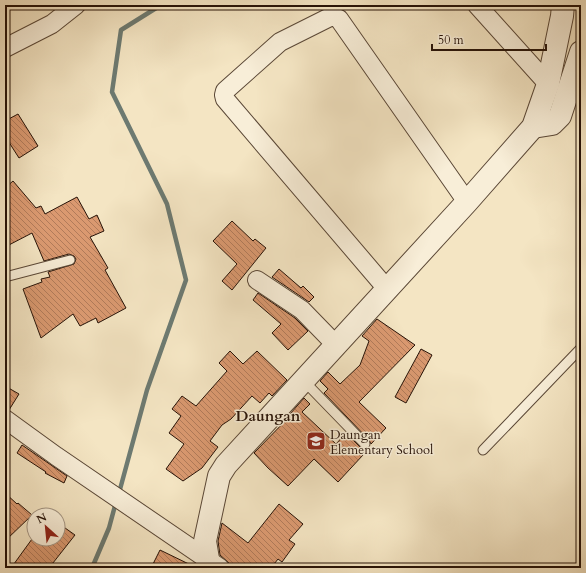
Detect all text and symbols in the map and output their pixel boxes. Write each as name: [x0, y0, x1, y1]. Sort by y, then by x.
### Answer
scale bar: [432, 26, 546, 52]
text: 50 m: [438, 32, 465, 48]
district label: Daungan: [236, 406, 301, 426]
place label: Daungan Elementary School: [330, 426, 434, 459]
school or university icon: Daungan Elementary School: [305, 430, 327, 452]
north arrow: [26, 507, 66, 547]
text: N: [34, 509, 50, 527]

